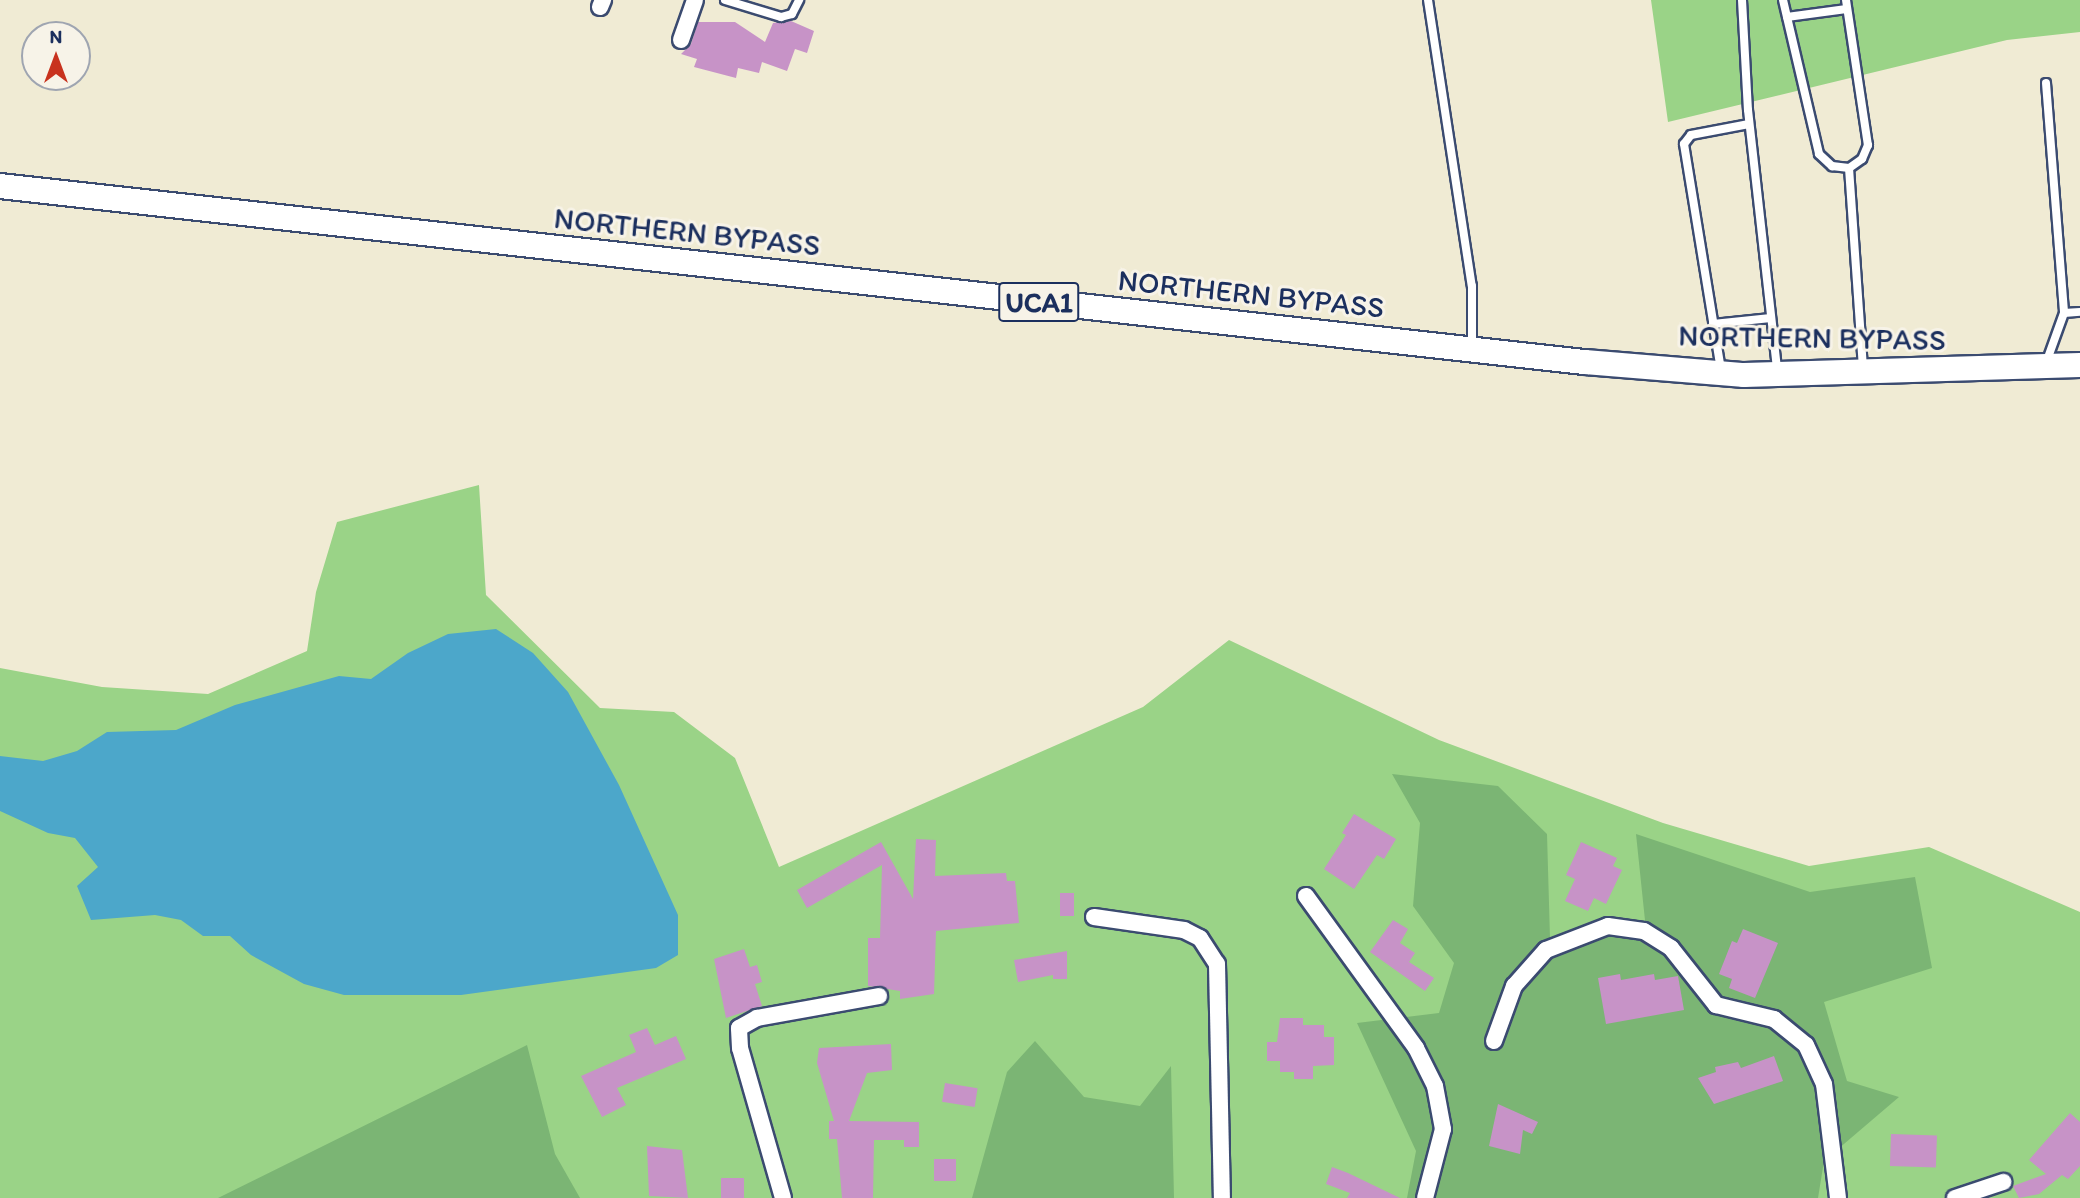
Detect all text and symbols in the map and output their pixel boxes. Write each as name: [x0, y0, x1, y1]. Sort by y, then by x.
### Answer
north arrow: [21, 21, 91, 91]
text: N: [50, 25, 62, 48]
street label: NORTHERN BYPASS: [552, 200, 822, 264]
street label: NORTHERN BYPASS: [1116, 262, 1386, 326]
road number: UCA1: [997, 278, 1081, 326]
street label: NORTHERN BYPASS: [1678, 318, 1946, 358]

